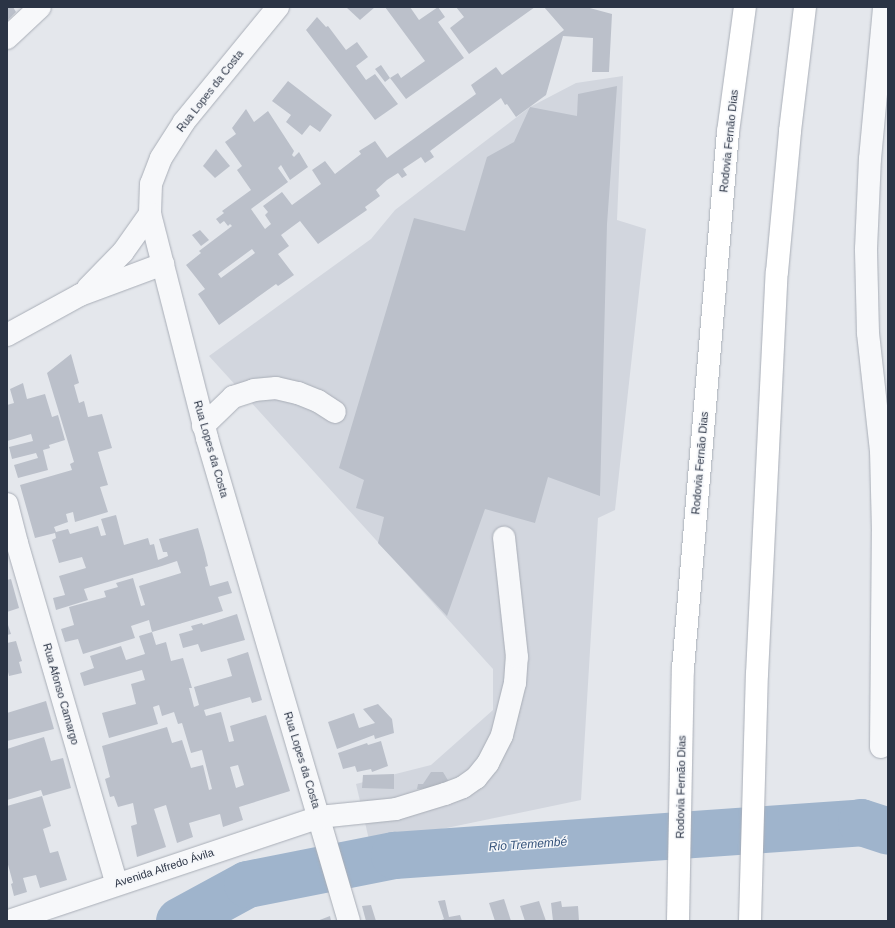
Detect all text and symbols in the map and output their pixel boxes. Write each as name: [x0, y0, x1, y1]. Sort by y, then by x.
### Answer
street label: Rua Lopes da Costa: [174, 47, 246, 135]
street label: Rodovia Fernão Dias: [717, 89, 741, 193]
street label: Rua Lopes da Costa: [191, 399, 231, 499]
street label: Rodovia Fernão Dias: [689, 411, 711, 515]
street label: Rua Afonso Camargo: [40, 641, 82, 747]
street label: Rua Lopes da Costa: [281, 710, 323, 810]
street label: Rodovia Fernão Dias: [673, 735, 689, 839]
water label: Rio Tremembé: [488, 835, 568, 855]
street label: Avenida Alfredo Ávila: [112, 846, 216, 890]

